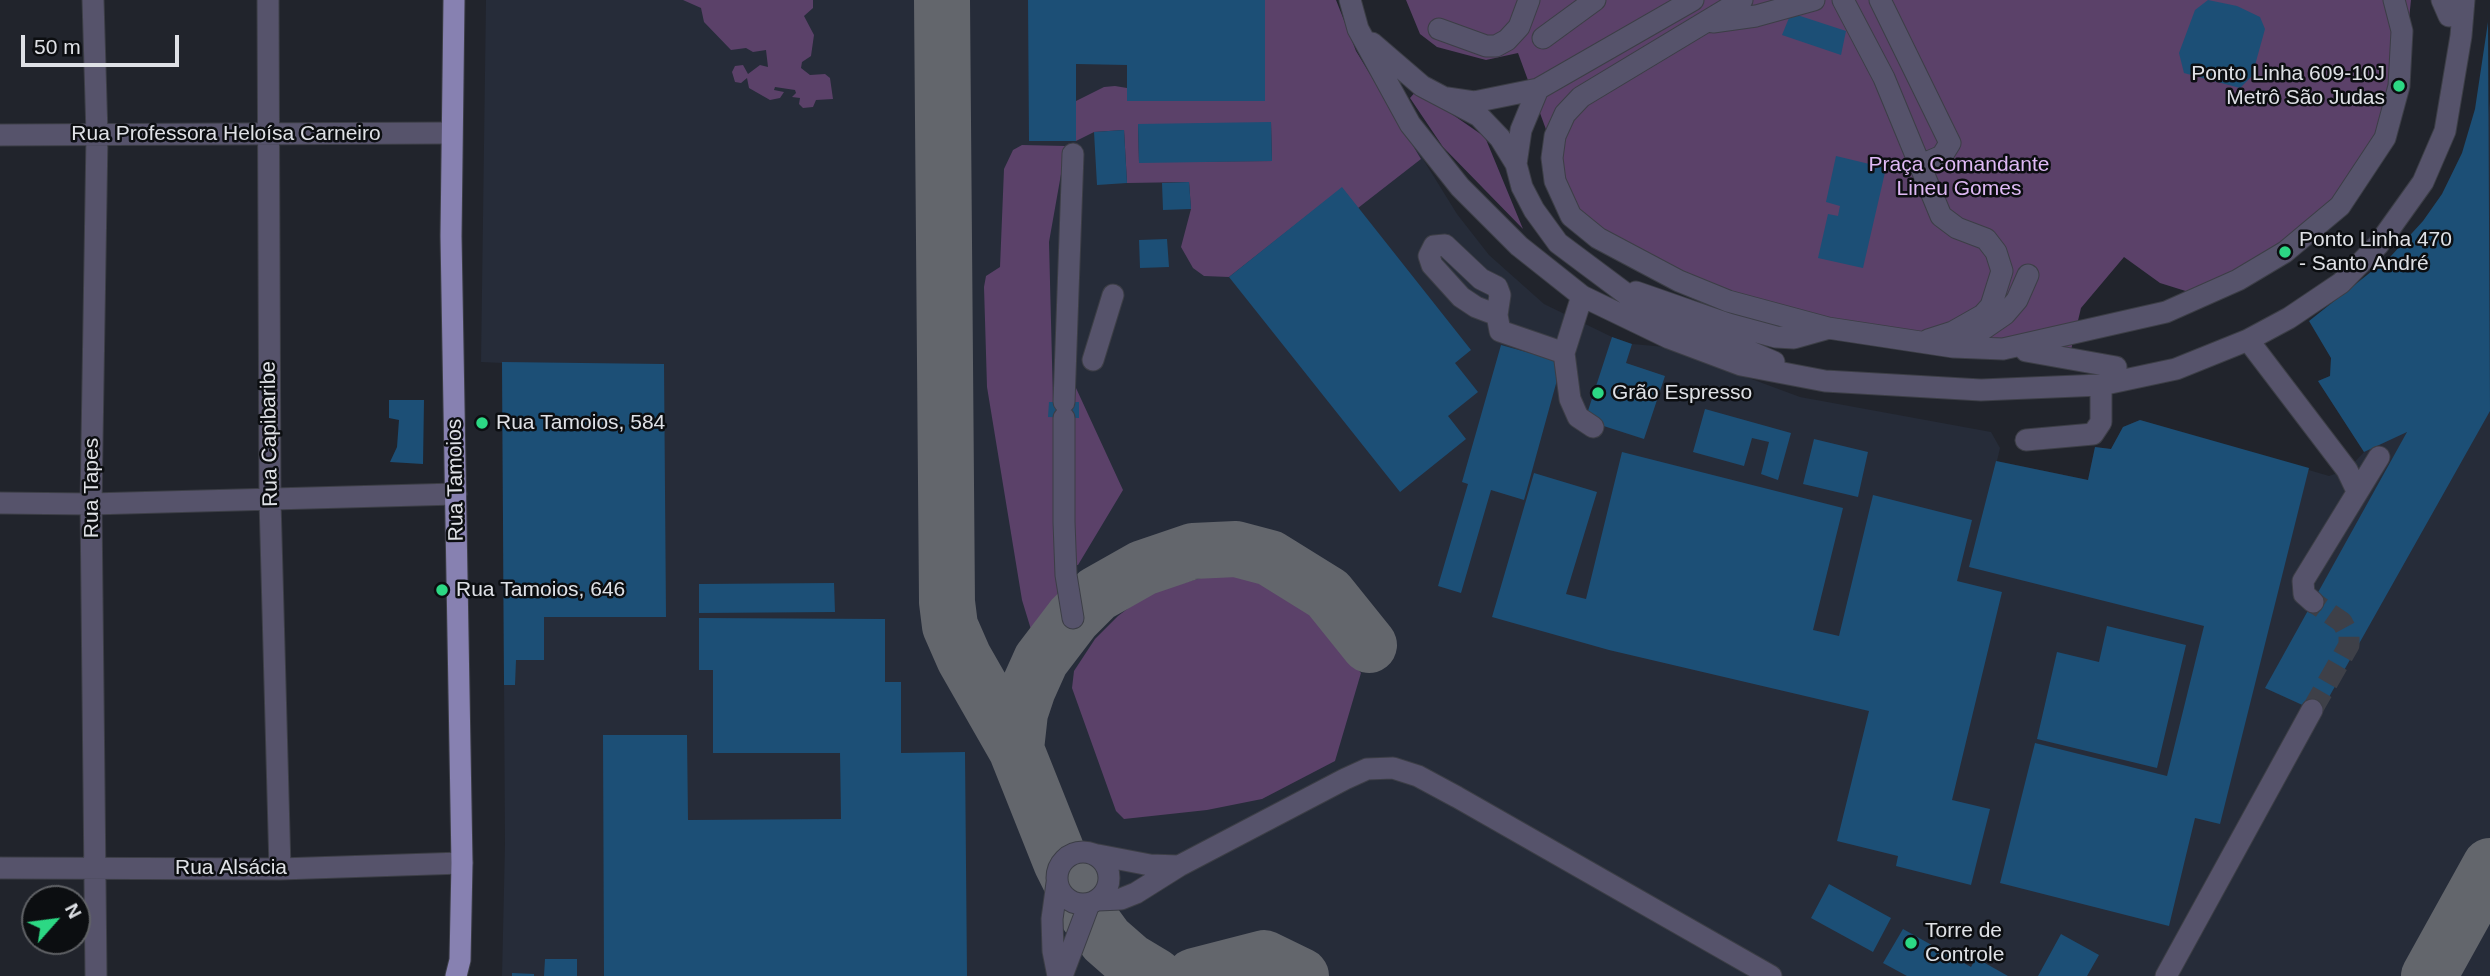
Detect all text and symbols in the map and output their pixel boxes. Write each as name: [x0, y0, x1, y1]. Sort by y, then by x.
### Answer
scale bar: [24, 21, 182, 65]
text: 50 m: [34, 35, 81, 58]
place label: Ponto Linha 609-10J Metrô São Judas: [2191, 61, 2385, 111]
marker: Ponto Linha 609-10J Metrô São Judas: [2391, 78, 2407, 94]
street label: Rua Professora Heloísa Carneiro: [71, 121, 381, 147]
park label: Praça Comandante Lineu Gomes: [1869, 152, 2049, 202]
place label: Ponto Linha 470 - Santo André: [2299, 227, 2452, 277]
marker: Ponto Linha 470 - Santo André: [2277, 244, 2293, 260]
street label: Rua Capibaribe: [256, 361, 284, 507]
place label: Grão Espresso: [1612, 380, 1752, 406]
marker: Grão Espresso: [1590, 385, 1606, 401]
place label: Rua Tamoios, 584: [496, 410, 665, 436]
marker: Rua Tamoios, 584: [474, 415, 490, 431]
street label: Rua Tamoios: [442, 419, 470, 541]
street label: Rua Tapes: [79, 438, 105, 538]
place label: Rua Tamoios, 646: [456, 577, 625, 603]
marker: Rua Tamoios, 646: [434, 582, 450, 598]
street label: Rua Alsácia: [175, 855, 287, 881]
north arrow: [21, 885, 91, 955]
text: N: [61, 900, 86, 922]
place label: Torre de Controle: [1925, 918, 2004, 968]
marker: Torre de Controle: [1903, 935, 1919, 951]

